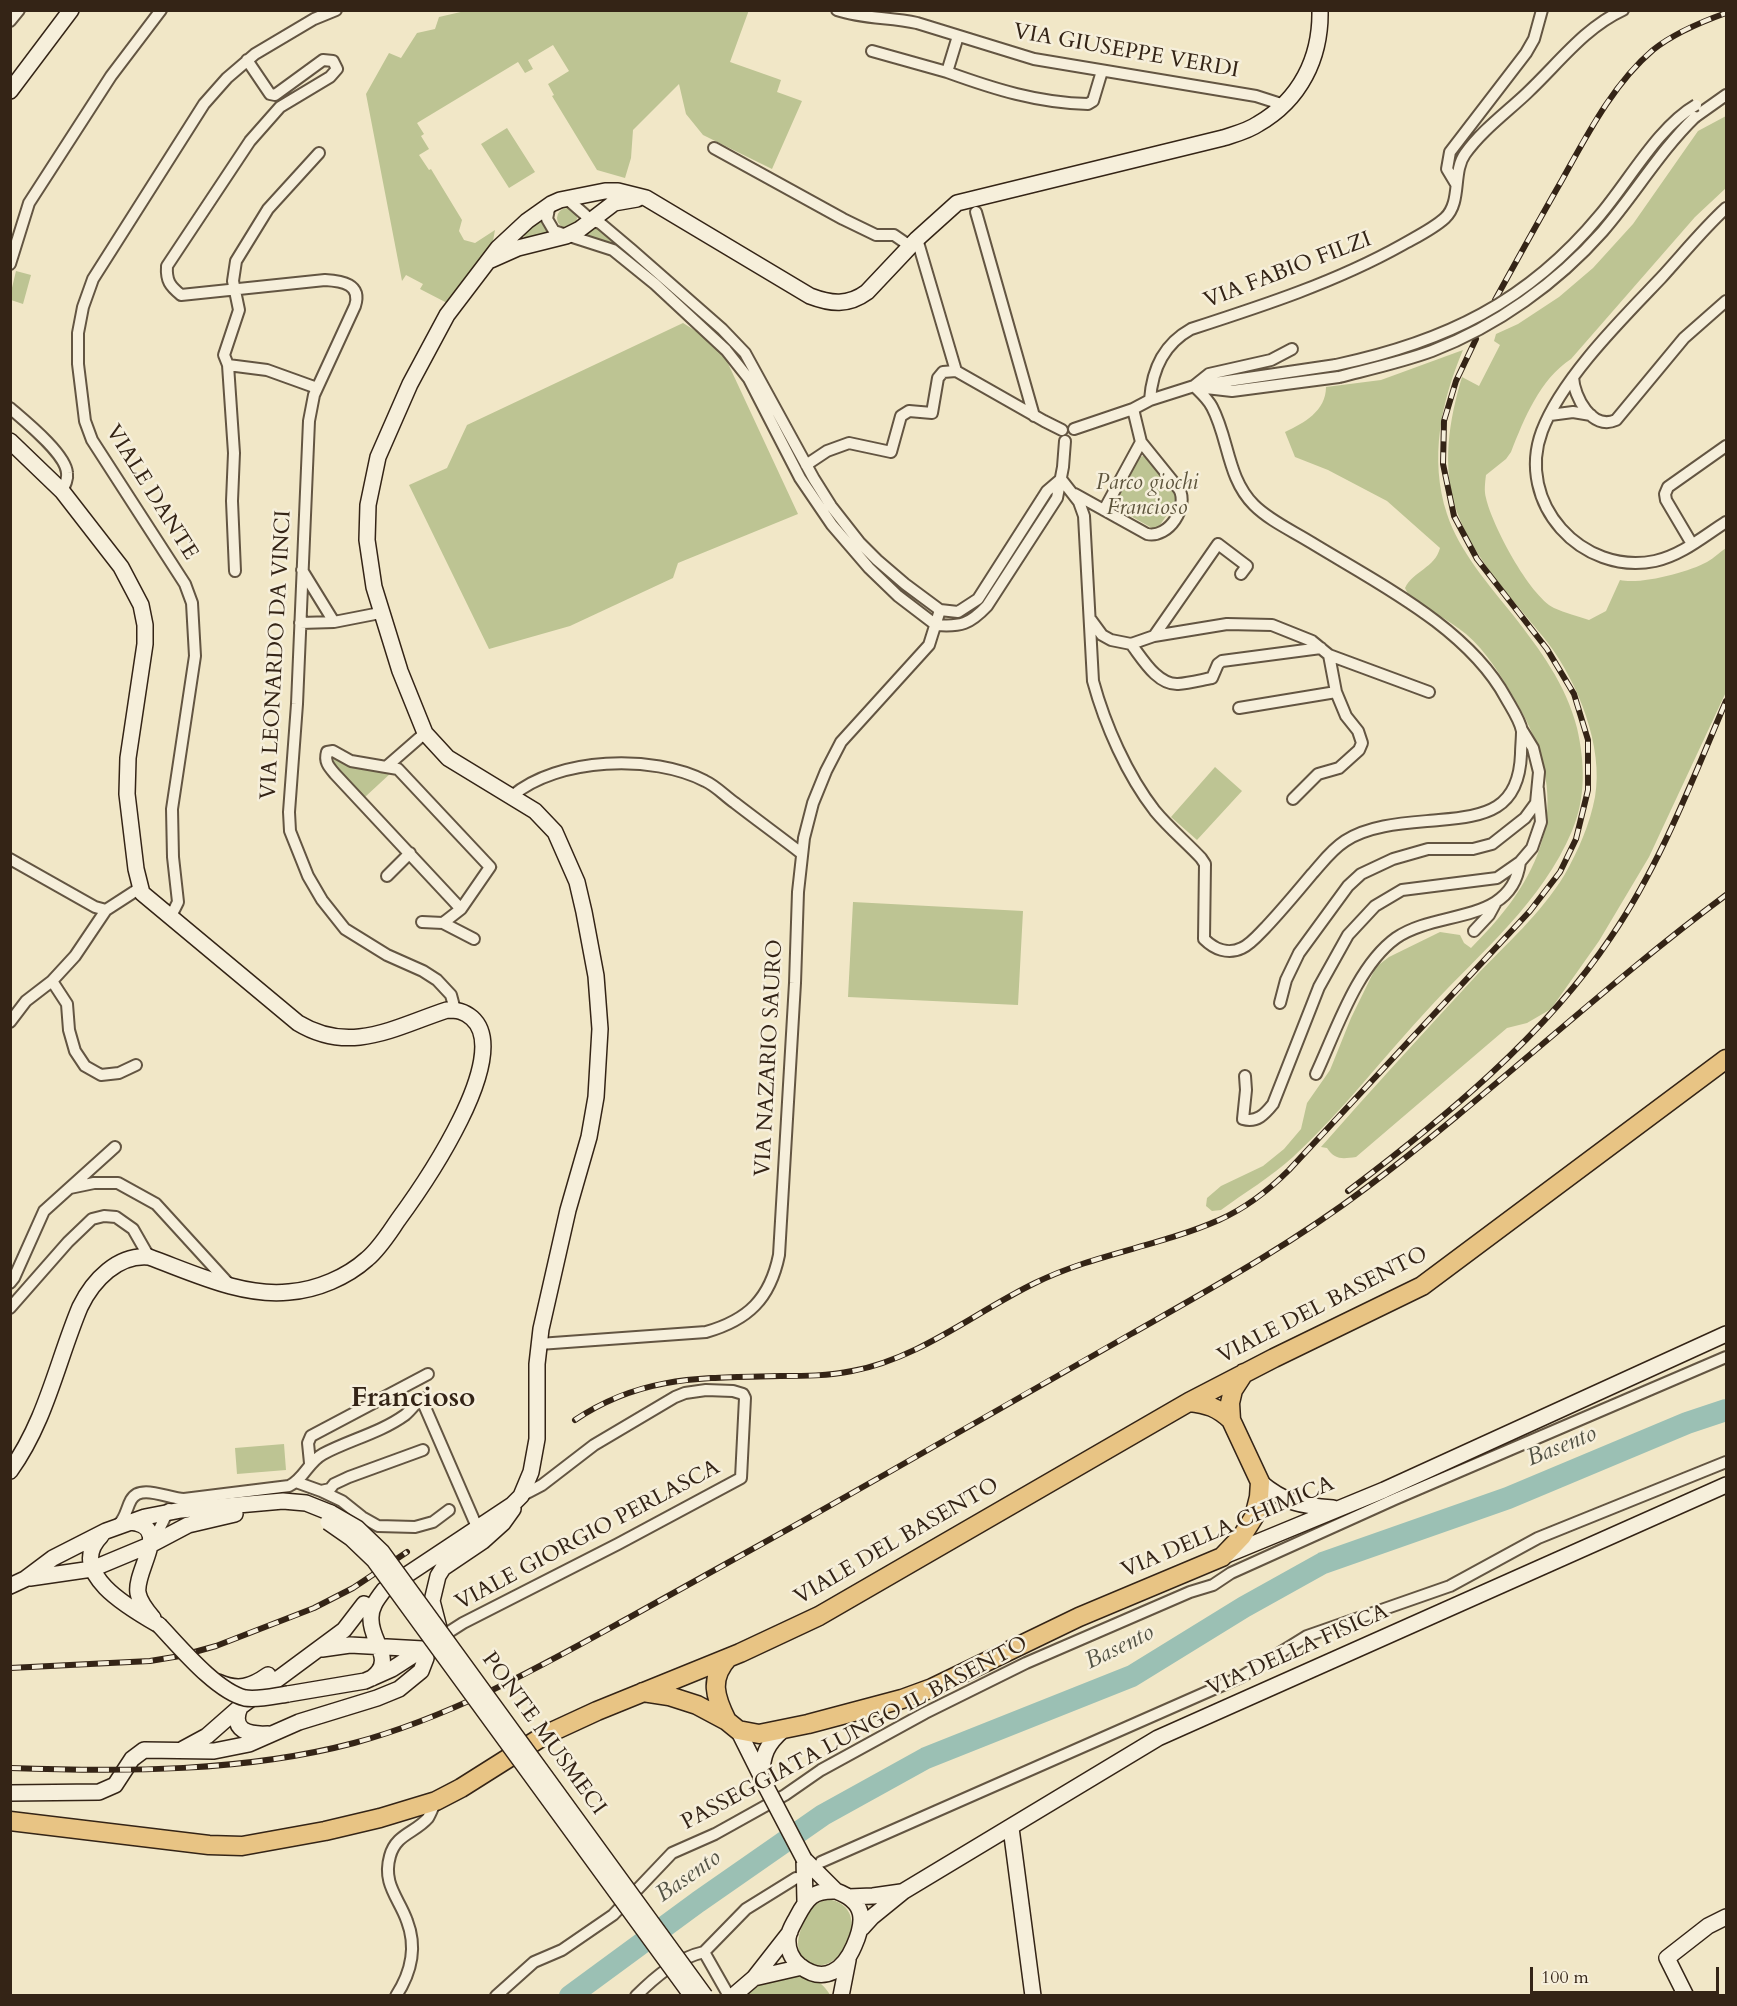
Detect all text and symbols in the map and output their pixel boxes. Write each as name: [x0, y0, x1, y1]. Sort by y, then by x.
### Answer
street label: VIA GIUSEPPE VERDI: [1011, 19, 1241, 85]
street label: VIA FABIO FILZI: [1200, 227, 1376, 315]
street label: VIALE DANTE: [99, 421, 203, 565]
park label: Parco giochi Francioso: [1096, 471, 1198, 522]
street label: VIA LEONARDO DA VINCI: [256, 510, 298, 800]
street label: VIA NAZARIO SAURO: [751, 939, 789, 1177]
street label: VIALE DEL BASENTO: [1214, 1242, 1432, 1370]
district label: Francioso: [351, 1383, 475, 1417]
water label: Basento: [1523, 1420, 1601, 1474]
street label: VIALE GIORGIO PERLASCA: [451, 1455, 725, 1617]
street label: VIA DELLA CHIMICA: [1118, 1471, 1338, 1585]
street label: VIALE DEL BASENTO: [790, 1473, 1004, 1611]
street label: VIA DELLA FISICA: [1203, 1599, 1393, 1703]
water label: Basento: [1081, 1619, 1159, 1677]
street label: PASSEGGIATA LUNGO IL BASENTO: [677, 1631, 1033, 1837]
street label: PONTE MUSMECI: [475, 1647, 611, 1821]
water label: Basento: [651, 1844, 727, 1910]
scale bar: [1533, 1955, 1722, 1993]
text: 100 m: [1541, 1965, 1589, 1990]

